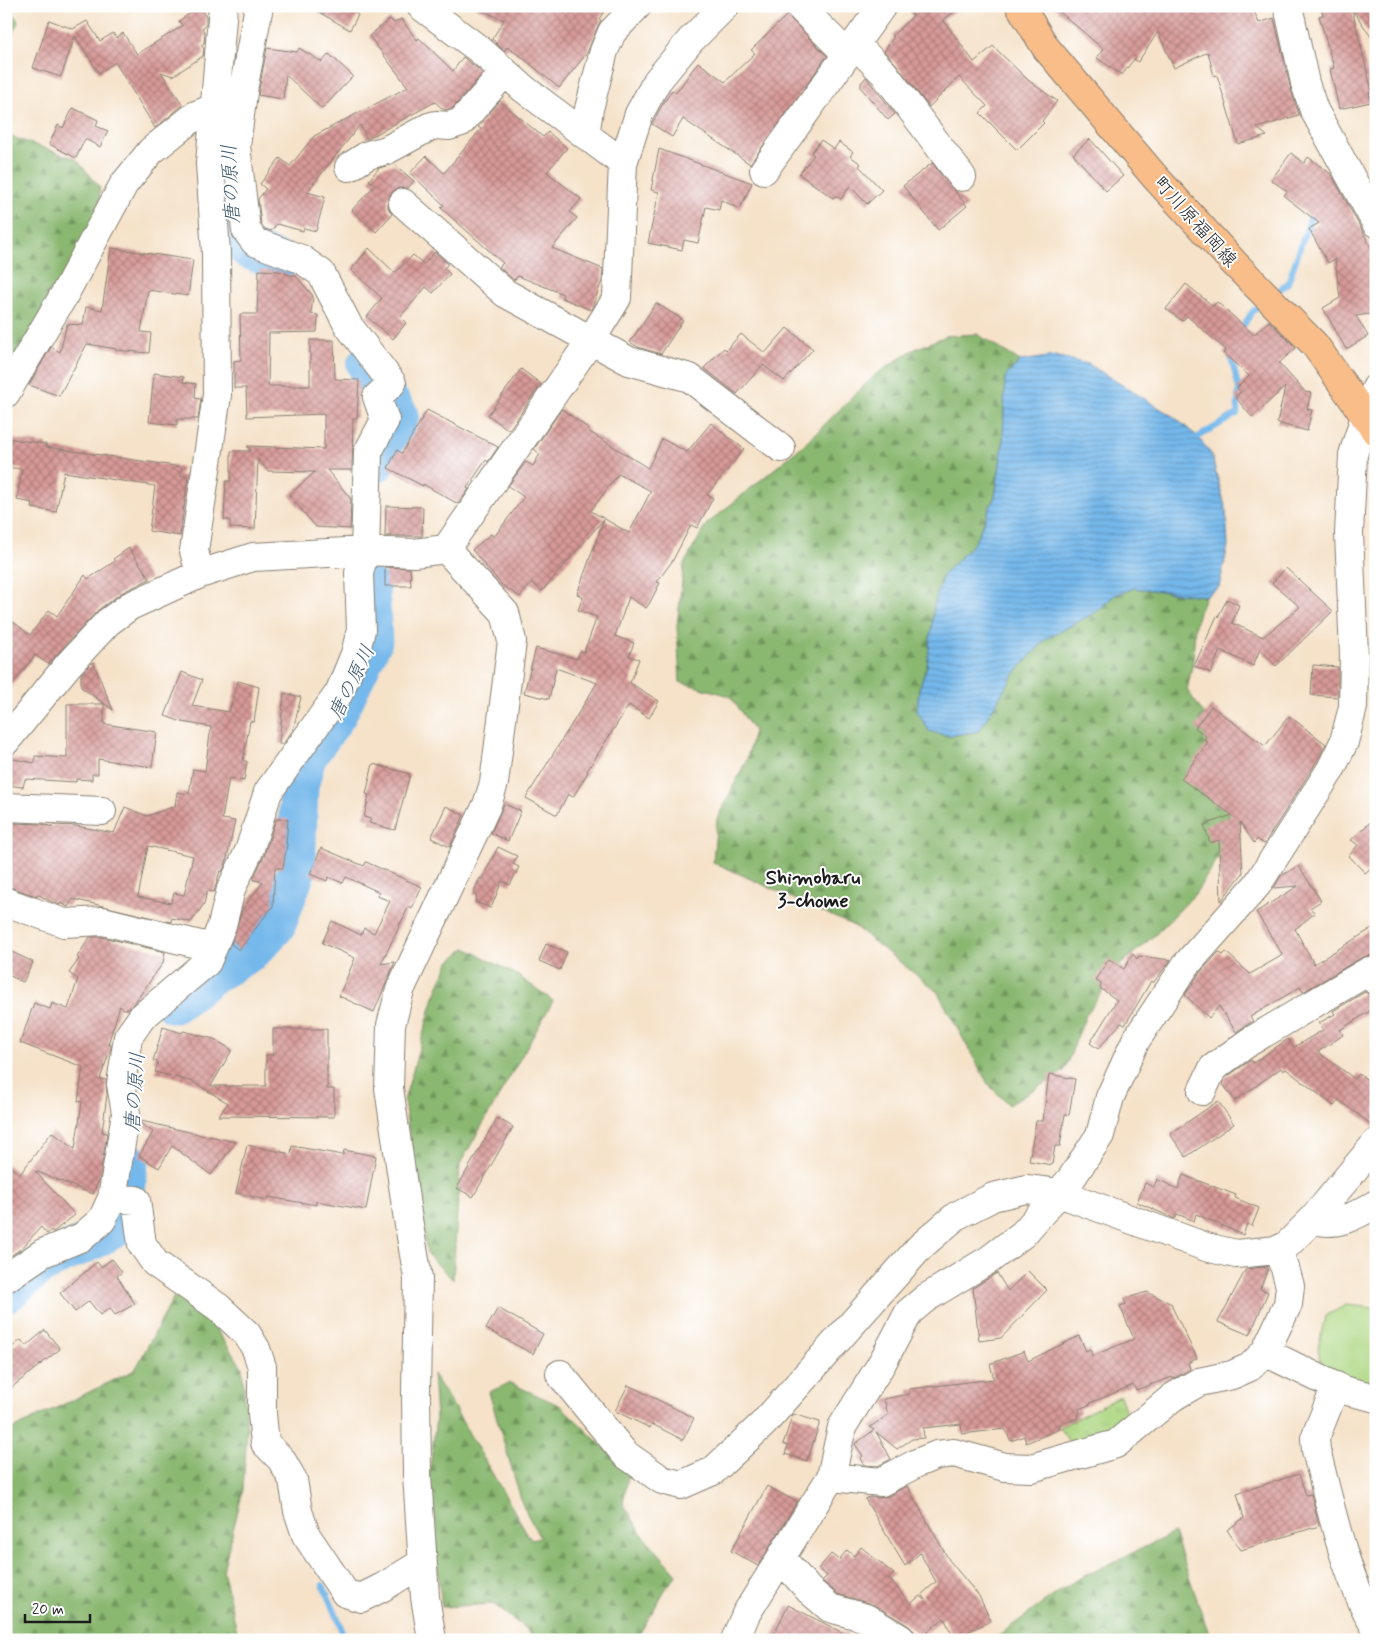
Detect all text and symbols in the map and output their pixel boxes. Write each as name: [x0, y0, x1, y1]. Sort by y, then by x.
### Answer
water label: 唐の原川: [216, 143, 247, 225]
street label: 町川原福岡線: [1147, 171, 1242, 273]
water label: 唐の原川: [323, 641, 382, 725]
district label: Shimobaru 3-chome: [766, 865, 860, 915]
water label: 唐の原川: [119, 1051, 152, 1133]
scale bar: [25, 1591, 90, 1623]
text: 20 m: [32, 1600, 64, 1620]

